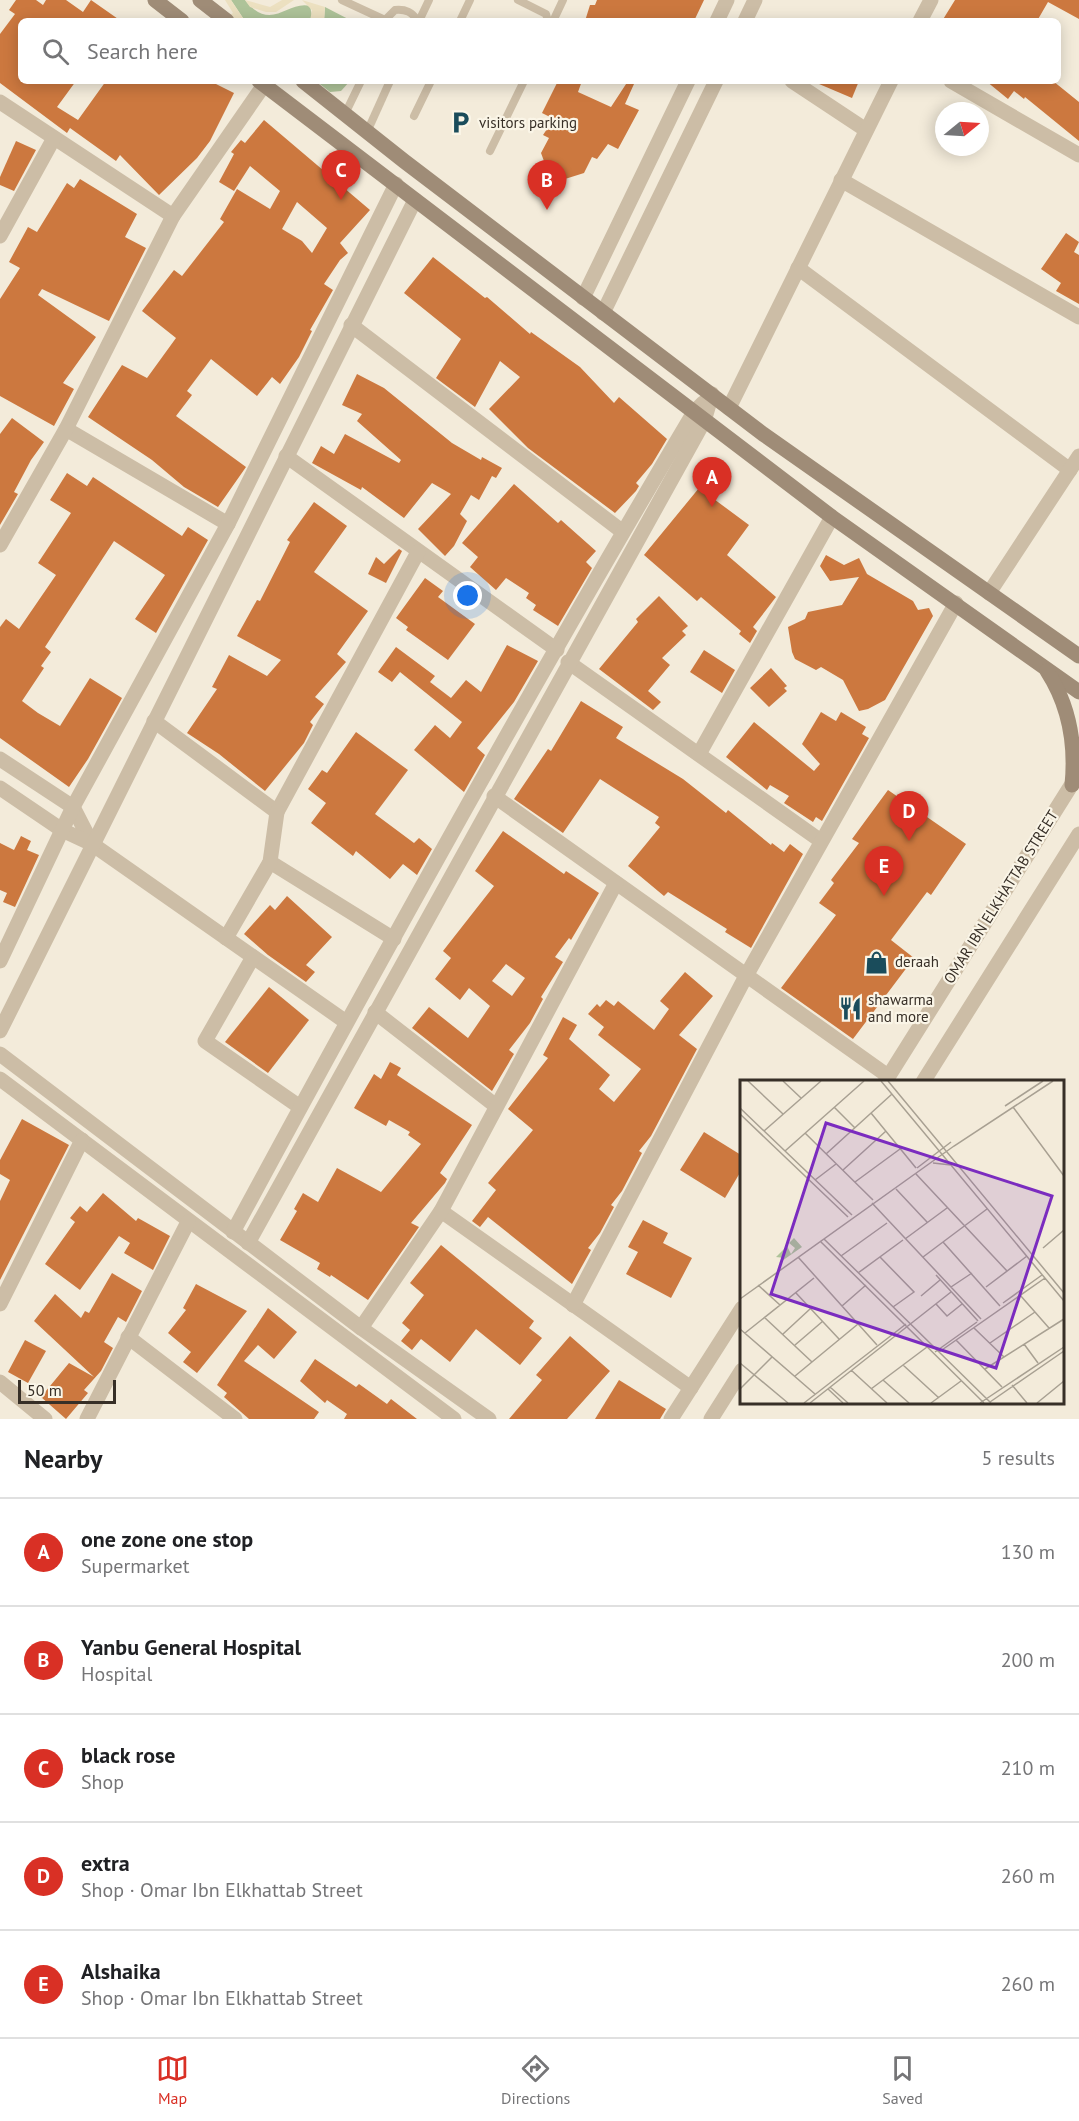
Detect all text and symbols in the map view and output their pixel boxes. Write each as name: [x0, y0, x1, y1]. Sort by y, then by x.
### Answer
search box: [18, 18, 1061, 84]
icon: search: [39, 35, 72, 68]
text: Search here: [87, 37, 198, 65]
north arrow: [935, 102, 989, 156]
parking icon: visitors parking: [448, 110, 474, 136]
place label: visitors parking: [479, 113, 577, 132]
pin: C: [322, 150, 360, 200]
pin: B: [528, 160, 566, 210]
pin: A: [692, 458, 732, 507]
your location: [453, 581, 482, 610]
pin: D: [890, 792, 928, 841]
street label: OMAR IBN ELKHATTAB STREET: [939, 806, 1062, 987]
pin: E: [864, 846, 904, 896]
shop icon: deraah: [864, 949, 890, 975]
place label: deraah: [895, 952, 939, 971]
place label: shawarma and more: [868, 990, 933, 1026]
restaurant icon: shawarma and more: [837, 996, 863, 1022]
inset map: [740, 1080, 1064, 1404]
scale bar: [18, 1377, 116, 1404]
text: 50 m: [27, 1380, 62, 1400]
text: Nearby: [24, 1442, 102, 1475]
text: 5 results: [982, 1445, 1055, 1471]
text: one zone one stop: [81, 1525, 253, 1553]
text: A: [37, 1539, 50, 1565]
text: 130 m: [1001, 1539, 1055, 1565]
text: Supermarket: [81, 1553, 189, 1579]
text: Yanbu General Hospital: [81, 1633, 301, 1661]
text: B: [38, 1647, 49, 1673]
text: 200 m: [1001, 1647, 1055, 1673]
text: Hospital: [81, 1661, 152, 1687]
text: black rose: [81, 1741, 175, 1769]
text: C: [38, 1755, 49, 1781]
text: 210 m: [1001, 1755, 1055, 1781]
text: Shop: [81, 1769, 124, 1795]
text: extra: [81, 1849, 130, 1877]
text: D: [37, 1863, 50, 1889]
text: 260 m: [1001, 1863, 1055, 1889]
text: Shop · Omar Ibn Elkhattab Street: [81, 1877, 363, 1903]
text: Alshaika: [81, 1957, 161, 1985]
text: E: [38, 1971, 49, 1997]
text: 260 m: [1001, 1971, 1055, 1997]
text: Shop · Omar Ibn Elkhattab Street: [81, 1985, 363, 2011]
tab: Map: [156, 2052, 189, 2108]
tab: Directions: [501, 2052, 570, 2108]
tab: Saved: [882, 2052, 923, 2108]

